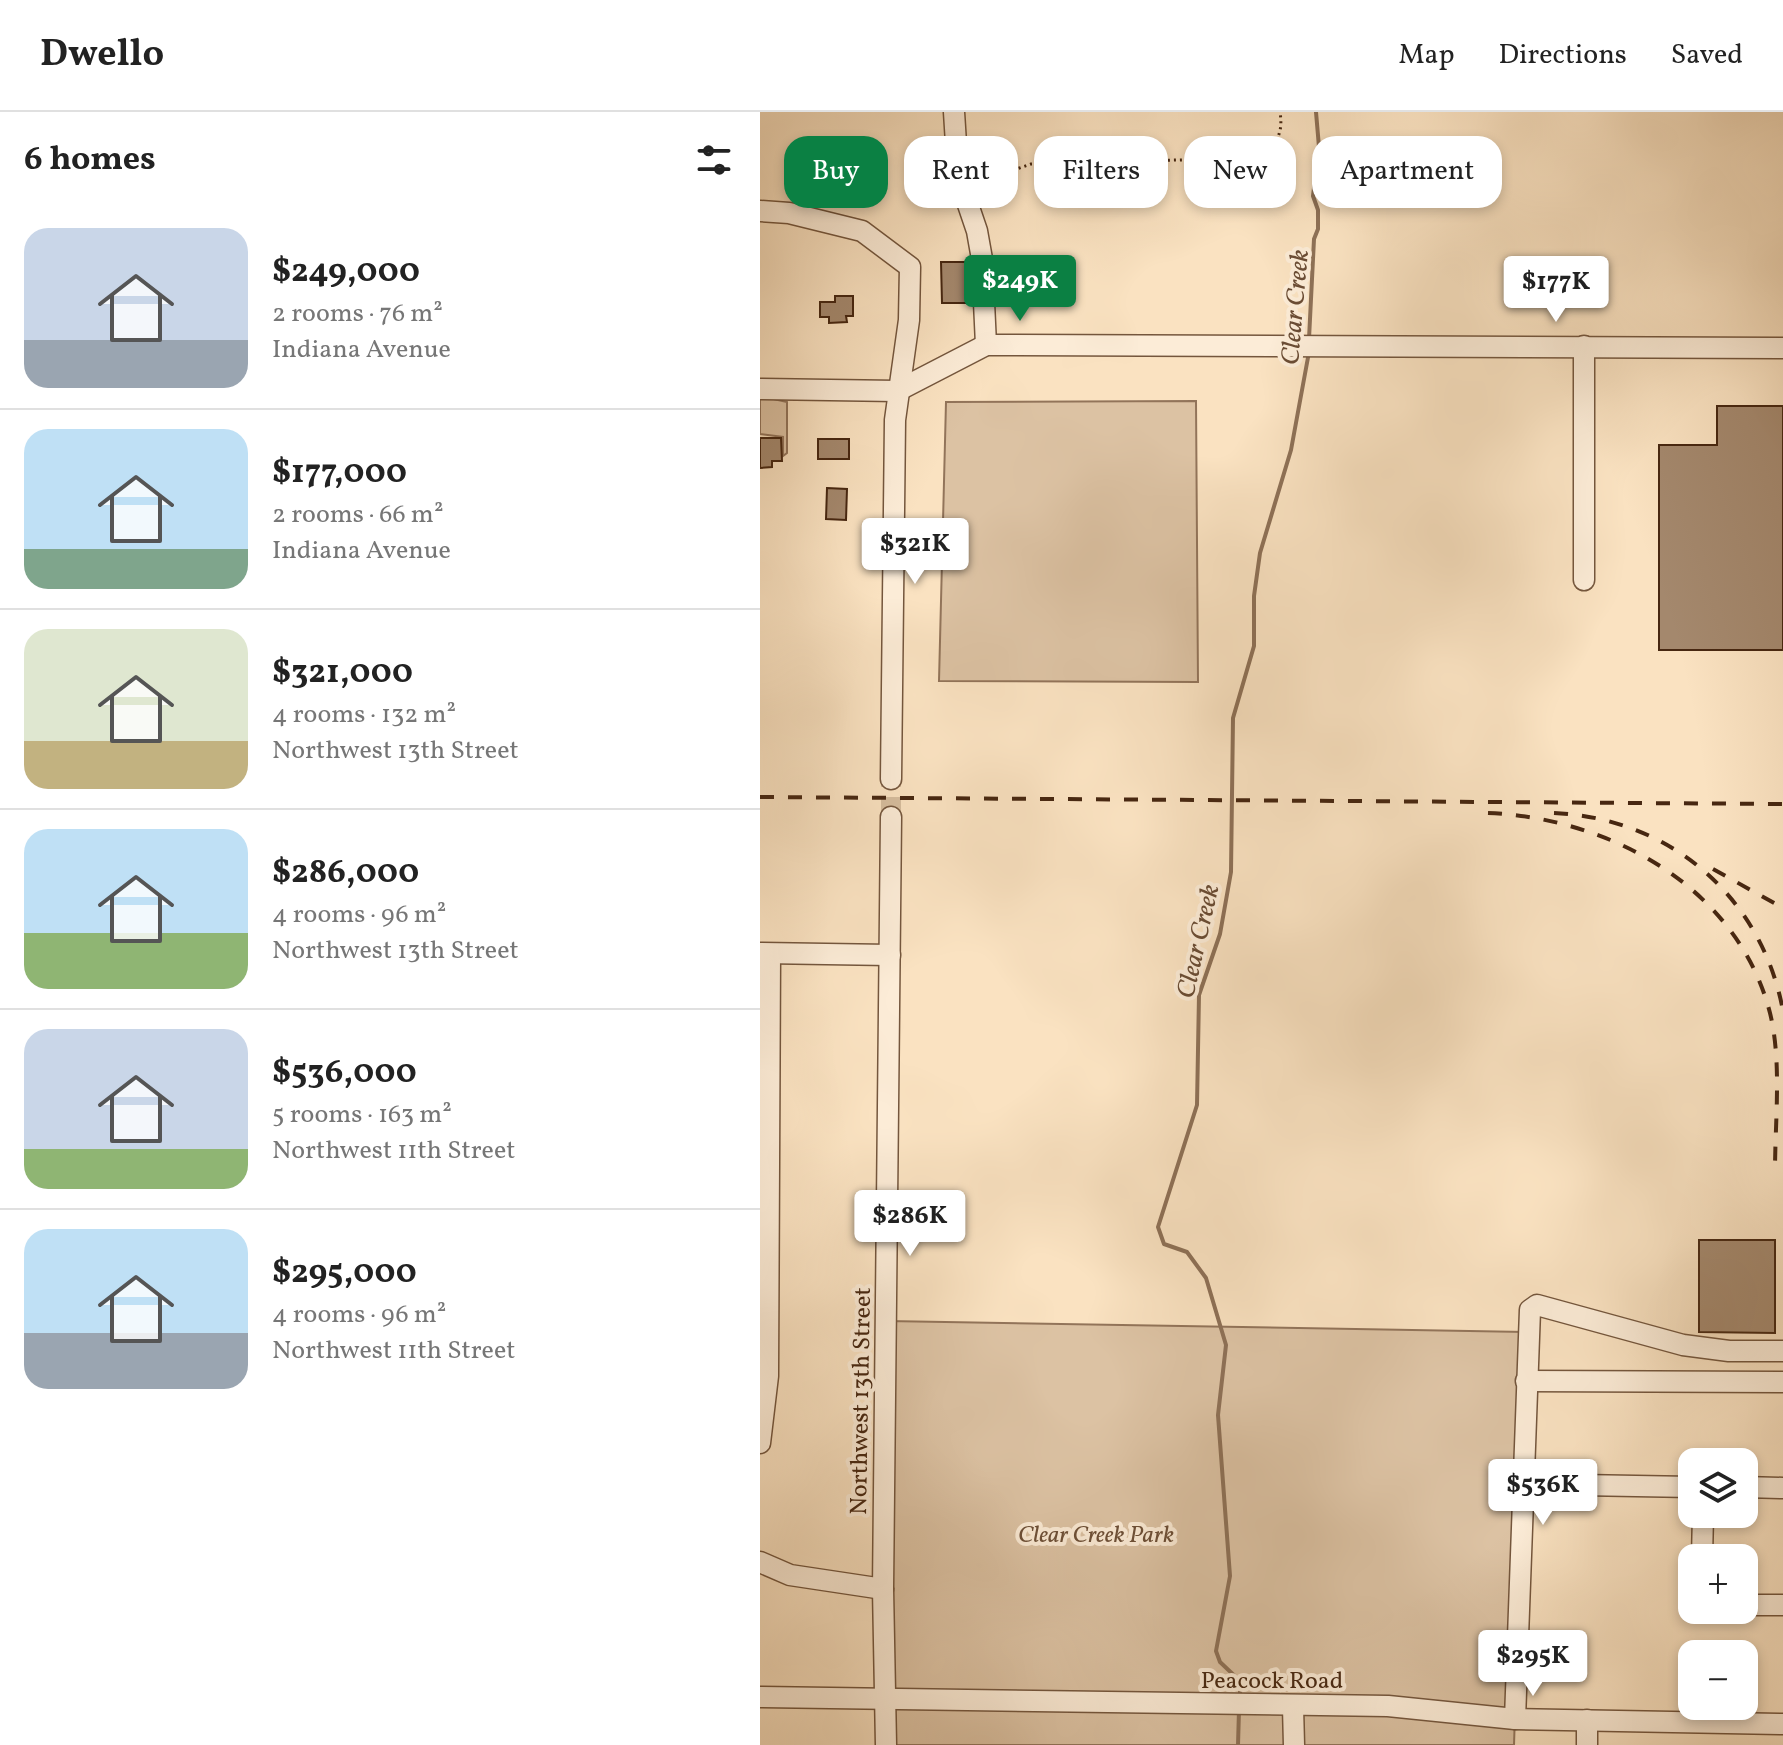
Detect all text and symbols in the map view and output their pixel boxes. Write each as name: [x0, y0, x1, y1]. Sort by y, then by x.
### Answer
text: Dwello: [40, 29, 164, 82]
text: Map: [1399, 36, 1455, 75]
text: Directions: [1499, 36, 1627, 75]
text: Saved: [1671, 36, 1743, 75]
chip: Buy: [784, 136, 888, 208]
chip: Rent: [904, 136, 1018, 208]
chip: Filters: [1034, 136, 1168, 208]
chip: New: [1184, 136, 1296, 208]
chip: Apartment: [1312, 136, 1502, 208]
text: 6 homes: [24, 137, 156, 184]
icon: filters: [692, 138, 736, 182]
water label: Clear Creek: [1273, 248, 1319, 366]
text: $249,000: [272, 249, 420, 296]
pin: $249K: [964, 255, 1076, 323]
pin: $177K: [1500, 256, 1612, 324]
icon: home: [88, 260, 184, 356]
text: $249K: [982, 263, 1058, 299]
text: $177K: [1522, 264, 1590, 300]
text: 2 rooms · 76 m²: [272, 296, 443, 332]
text: Indiana Avenue: [272, 332, 451, 368]
text: $177,000: [272, 450, 407, 497]
icon: home: [88, 461, 184, 557]
text: 2 rooms · 66 m²: [272, 497, 444, 533]
pin: $321K: [859, 518, 971, 586]
text: $321K: [880, 526, 950, 562]
text: Indiana Avenue: [272, 533, 451, 569]
text: $321,000: [272, 650, 413, 697]
icon: home: [88, 661, 184, 757]
text: 4 rooms · 132 m²: [272, 697, 456, 733]
text: Northwest 13th Street: [272, 733, 519, 769]
text: $286,000: [272, 850, 419, 897]
icon: home: [88, 861, 184, 957]
water label: Clear Creek: [1168, 881, 1230, 1002]
text: 4 rooms · 96 m²: [272, 897, 446, 933]
text: Northwest 13th Street: [272, 933, 519, 969]
text: $536,000: [272, 1050, 417, 1097]
icon: home: [88, 1061, 184, 1157]
text: 5 rooms · 163 m²: [272, 1097, 452, 1133]
text: Northwest 11th Street: [272, 1133, 515, 1169]
pin: $286K: [854, 1190, 966, 1258]
text: $286K: [872, 1198, 948, 1234]
text: $295,000: [272, 1250, 417, 1297]
icon: home: [88, 1261, 184, 1357]
street label: Northwest 13th Street: [843, 1287, 881, 1515]
text: 4 rooms · 96 m²: [272, 1297, 446, 1333]
text: Northwest 11th Street: [272, 1333, 515, 1369]
map controls: [1678, 1448, 1758, 1720]
button: layers: [1678, 1448, 1758, 1528]
pin: $536K: [1487, 1459, 1599, 1527]
text: $536K: [1506, 1467, 1580, 1503]
park label: Clear Creek Park: [1018, 1519, 1174, 1553]
button: +: [1678, 1544, 1758, 1624]
pin: $295K: [1477, 1630, 1589, 1698]
text: $295K: [1496, 1638, 1570, 1674]
button: −: [1678, 1640, 1758, 1720]
street label: Peacock Road: [1201, 1665, 1343, 1699]

